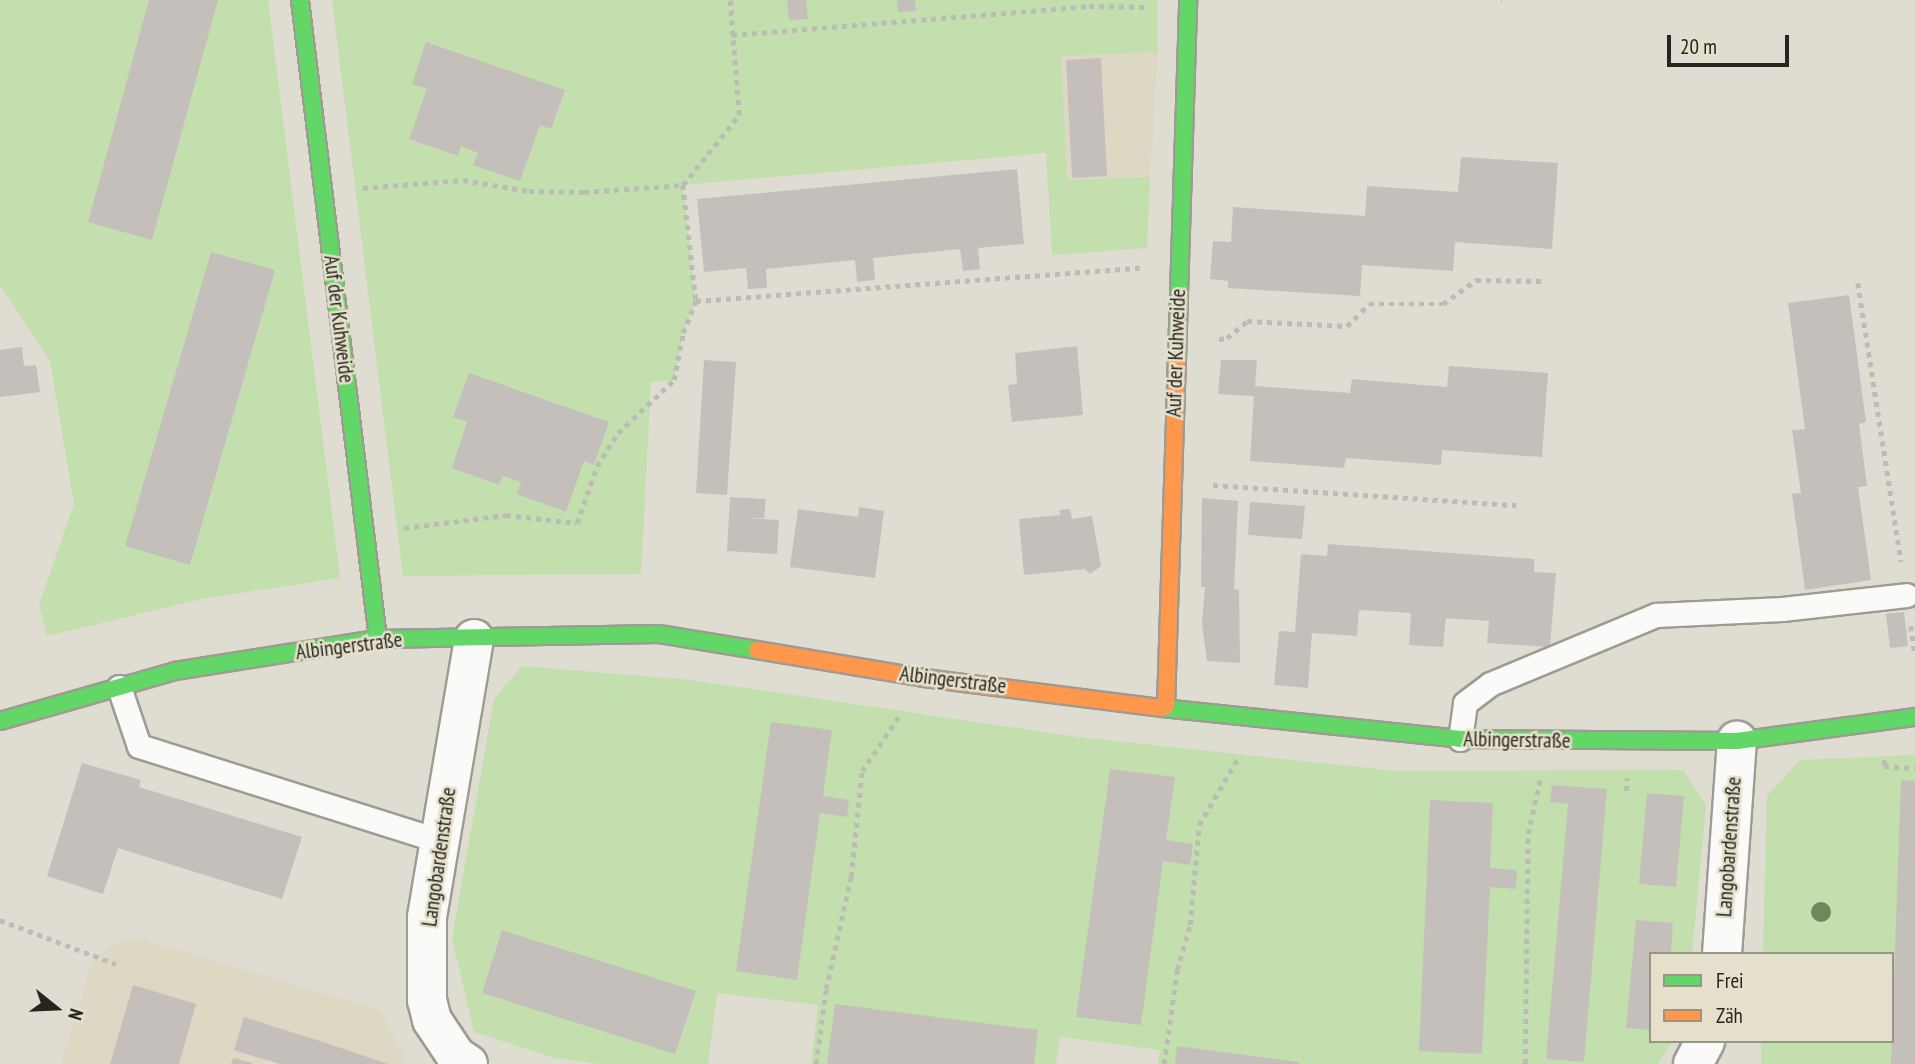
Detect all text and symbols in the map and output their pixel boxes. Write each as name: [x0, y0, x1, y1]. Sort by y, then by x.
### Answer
scale bar: [1670, 21, 1792, 65]
text: 20 m: [1680, 33, 1717, 60]
street label: Auf der Kuhweide: [319, 254, 359, 384]
street label: Auf der Kuhweide: [1161, 288, 1191, 418]
street label: Albingerstraße: [294, 627, 404, 665]
street label: Albingerstraße: [898, 661, 1008, 699]
street label: Albingerstraße: [1463, 726, 1571, 754]
street label: Langobardenstraße: [1712, 776, 1746, 918]
street label: Langobardenstraße: [417, 786, 461, 928]
legend: [1649, 952, 1894, 1043]
text: Frei: [1716, 967, 1744, 994]
north arrow: [21, 973, 91, 1043]
text: Zäh: [1716, 1002, 1743, 1029]
text: N: [63, 1006, 89, 1023]

